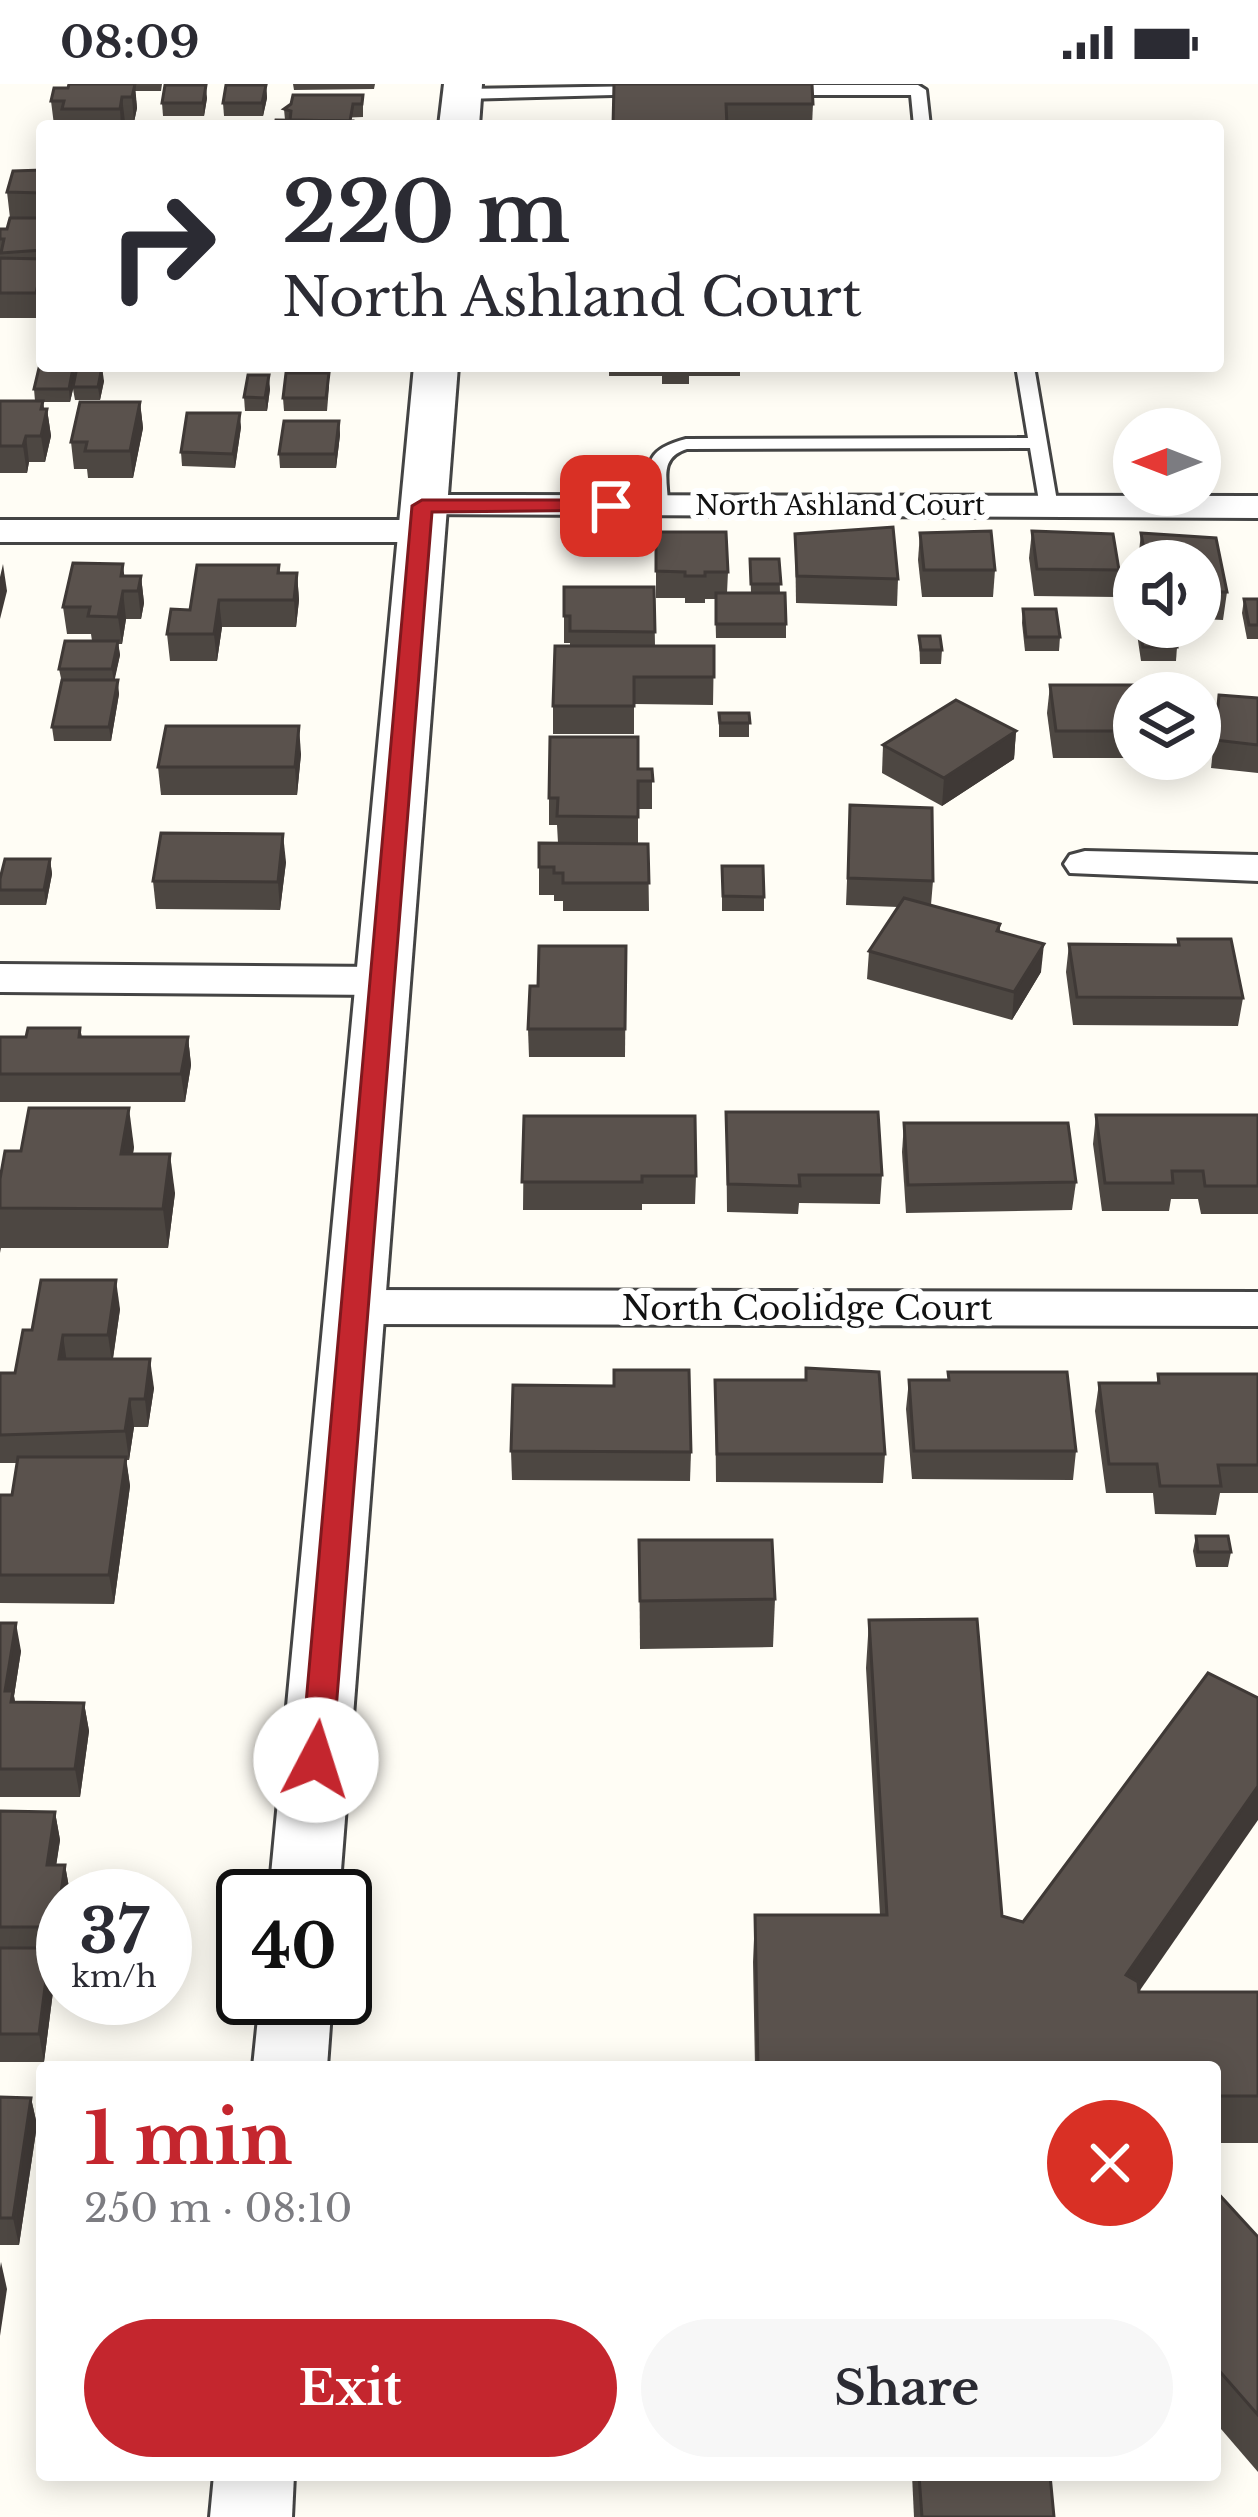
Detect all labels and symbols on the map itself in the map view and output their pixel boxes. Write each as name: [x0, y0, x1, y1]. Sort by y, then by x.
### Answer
north arrow: [1113, 408, 1221, 516]
pin: [560, 455, 662, 557]
street label: North Ashland Court: [695, 489, 985, 522]
street label: North Coolidge Court: [622, 1288, 993, 1329]
position arrow: [253, 1697, 379, 1823]
speed limit sign: 40: [216, 1869, 372, 2025]

